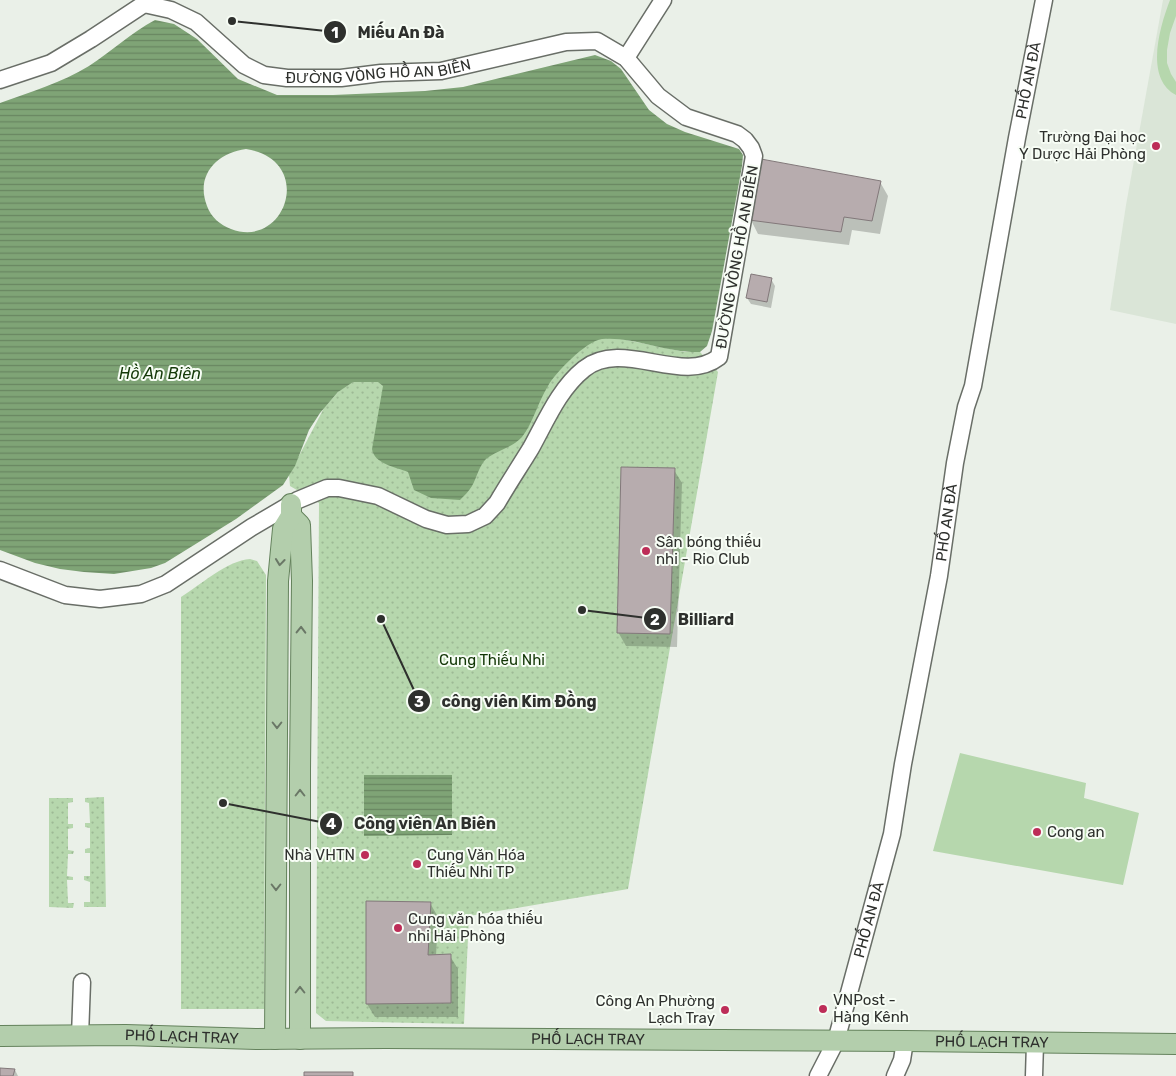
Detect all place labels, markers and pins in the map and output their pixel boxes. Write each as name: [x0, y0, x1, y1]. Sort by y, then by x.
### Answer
callout: Miếu An Đà: [323, 17, 455, 48]
place label: Trường Đại học Y Dược Hải Phòng: [1019, 128, 1146, 163]
marker: Trường Đại học Y Dược Hải Phòng: [1150, 140, 1162, 152]
place label: Sân bóng thiếu nhi - Rio Club: [656, 533, 761, 568]
marker: Sân bóng thiếu nhi - Rio Club: [640, 545, 652, 557]
callout: Billiard: [643, 604, 744, 635]
callout: công viên Kim Đồng: [407, 686, 607, 717]
callout: Công viên An Biên: [318, 808, 506, 839]
place label: Cong an: [1047, 823, 1105, 841]
marker: Cong an: [1031, 826, 1043, 838]
place label: Nhà VHTN: [284, 846, 355, 864]
place label: Cung Văn Hóa Thiếu Nhi TP: [427, 846, 525, 881]
marker: Nhà VHTN: [359, 849, 371, 861]
marker: Cung Văn Hóa Thiếu Nhi TP: [411, 858, 423, 870]
place label: Cung văn hóa thiếu nhi Hải Phòng: [408, 910, 543, 945]
marker: Cung văn hóa thiếu nhi Hải Phòng: [392, 922, 404, 934]
place label: VNPost - Hàng Kênh: [833, 991, 909, 1026]
place label: Công An Phường Lạch Tray: [596, 992, 715, 1027]
marker: VNPost - Hàng Kênh: [817, 1003, 829, 1015]
marker: Công An Phường Lạch Tray: [719, 1004, 731, 1016]

